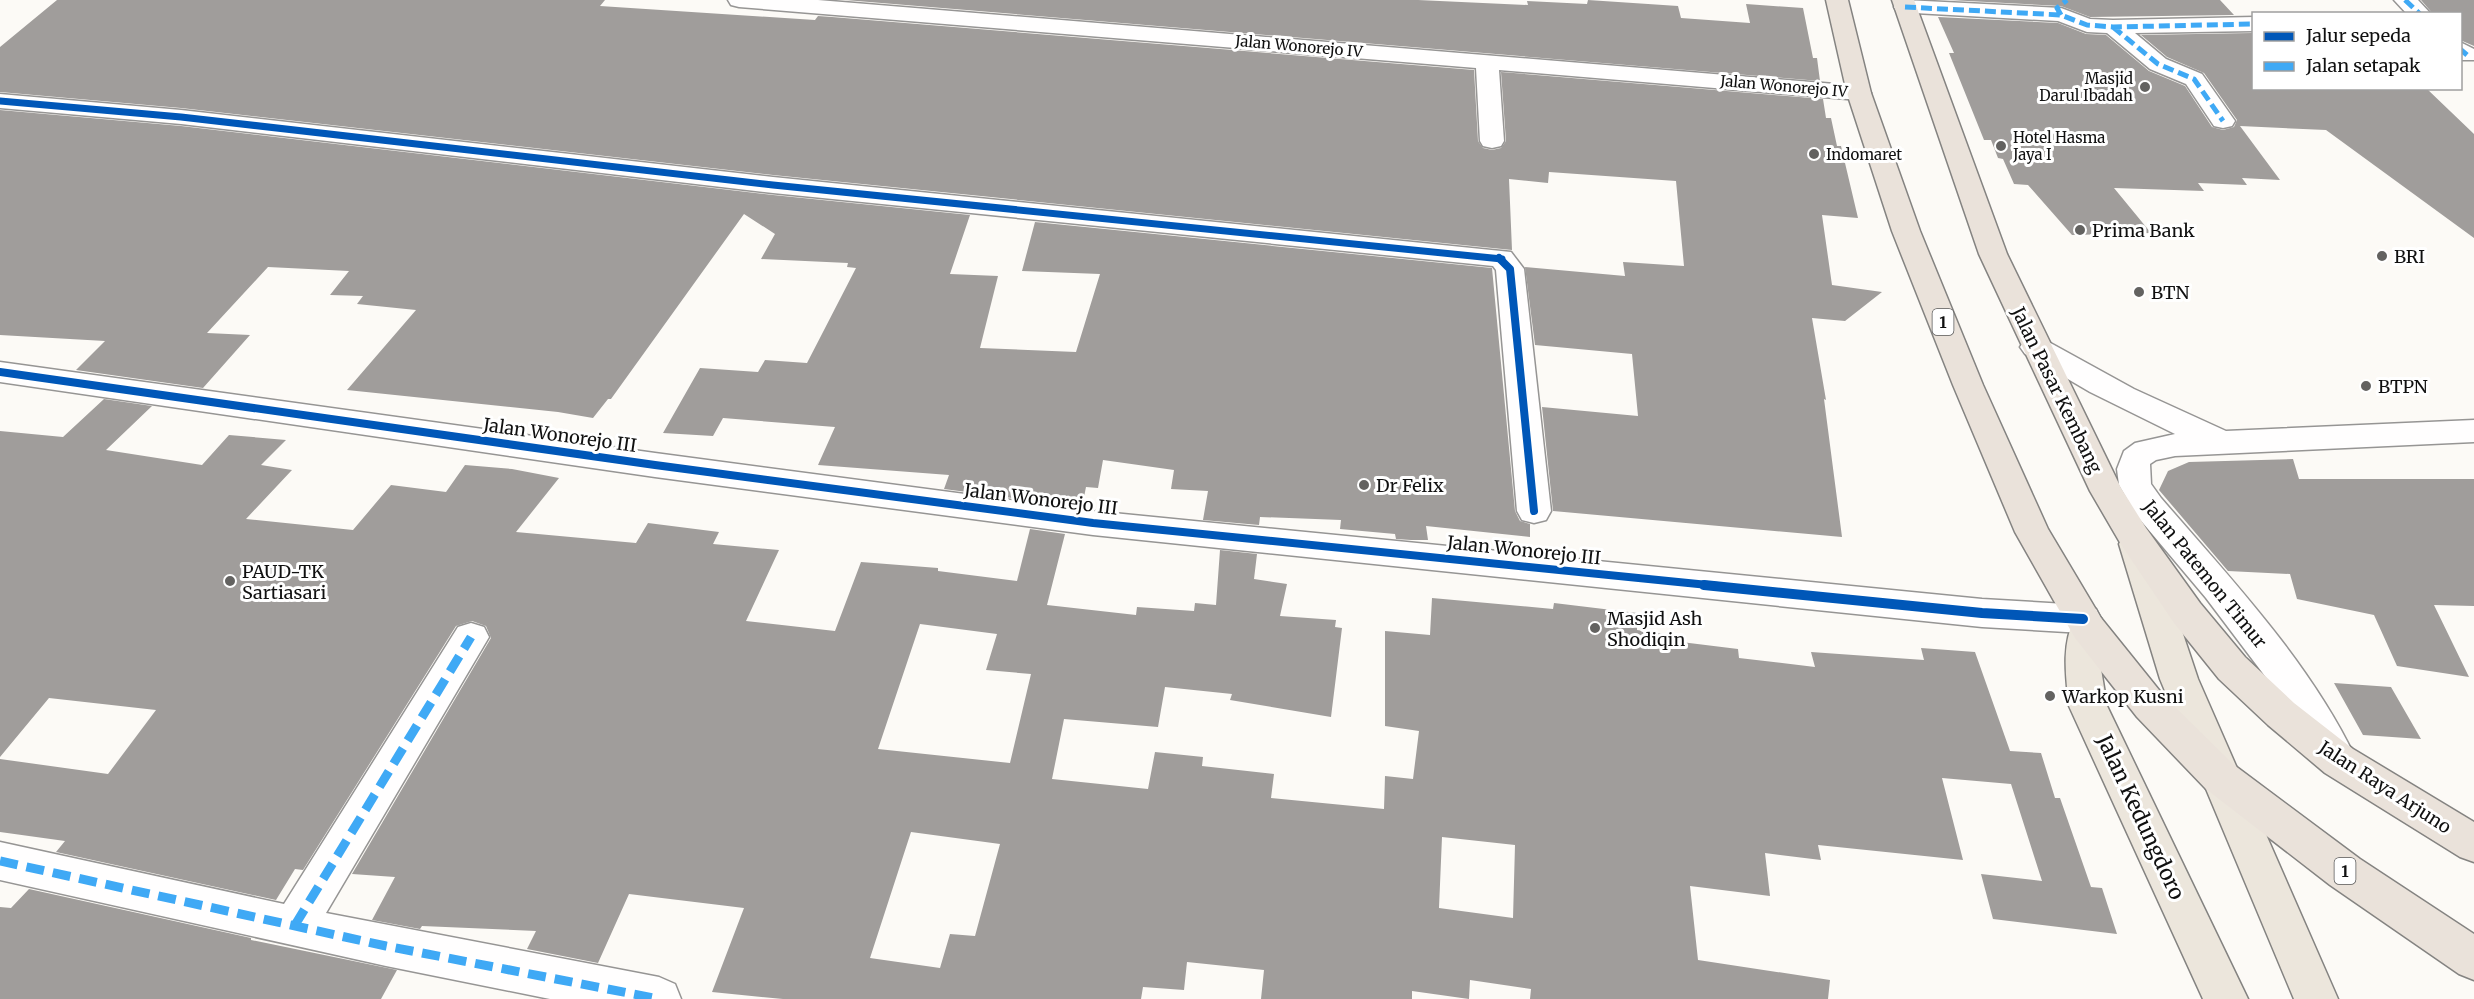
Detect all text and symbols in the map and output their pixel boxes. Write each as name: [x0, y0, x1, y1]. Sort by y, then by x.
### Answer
legend: [2252, 12, 2462, 90]
text: Jalur sepeda: [2305, 24, 2411, 47]
street label: Jalan Wonorejo IV: [1233, 31, 1365, 61]
text: Jalan setapak: [2305, 54, 2421, 77]
place label: Masjid Darul Ibadah: [2039, 69, 2133, 105]
street label: Jalan Wonorejo IV: [1718, 71, 1850, 101]
marker: Masjid Darul Ibadah: [2138, 80, 2152, 94]
place label: Hotel Hasma Jaya I: [2012, 128, 2105, 164]
marker: Hotel Hasma Jaya I: [1994, 139, 2008, 153]
place label: Indomaret: [1826, 145, 1902, 164]
marker: Indomaret: [1807, 147, 1821, 161]
place label: Prima Bank: [2092, 219, 2195, 242]
marker: Prima Bank: [2073, 223, 2087, 237]
place label: BRI: [2394, 245, 2425, 268]
marker: BRI: [2375, 249, 2389, 263]
place label: BTN: [2151, 281, 2190, 304]
marker: BTN: [2132, 285, 2146, 299]
street label: Jalan Pasar Kembang: [2006, 302, 2107, 477]
road number: 1: [1932, 309, 1954, 335]
place label: BTPN: [2378, 375, 2428, 398]
marker: BTPN: [2359, 379, 2373, 393]
street label: Jalan Wonorejo III: [481, 413, 638, 457]
place label: Dr Felix: [1376, 474, 1444, 497]
street label: Jalan Wonorejo III: [962, 478, 1119, 520]
marker: Dr Felix: [1357, 478, 1371, 492]
street label: Jalan Patemon Timur: [2138, 495, 2272, 653]
street label: Jalan Wonorejo III: [1445, 530, 1602, 570]
place label: PAUD-TK Sartiasari: [242, 560, 326, 604]
marker: PAUD-TK Sartiasari: [223, 574, 237, 588]
place label: Masjid Ash Shodiqin: [1607, 607, 1703, 651]
marker: Masjid Ash Shodiqin: [1588, 621, 1602, 635]
place label: Warkop Kusni: [2061, 685, 2184, 708]
marker: Warkop Kusni: [2043, 689, 2057, 703]
street label: Jalan Kedungdoro: [2091, 729, 2191, 904]
street label: Jalan Raya Arjuno: [2314, 735, 2456, 838]
road number: 1: [2334, 858, 2356, 884]

